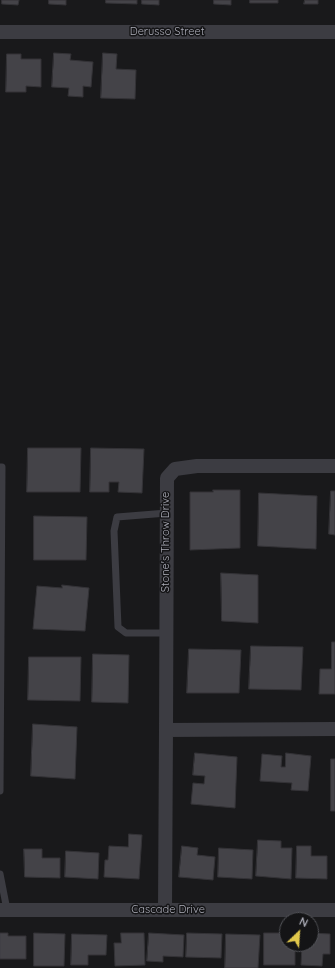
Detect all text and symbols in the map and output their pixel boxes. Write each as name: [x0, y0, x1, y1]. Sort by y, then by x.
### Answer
street label: Derusso Street: [130, 25, 204, 39]
street label: Stone's Throw Drive: [159, 492, 173, 592]
street label: Cascade Drive: [131, 903, 205, 917]
north arrow: [279, 912, 319, 952]
text: N: [297, 914, 310, 930]

